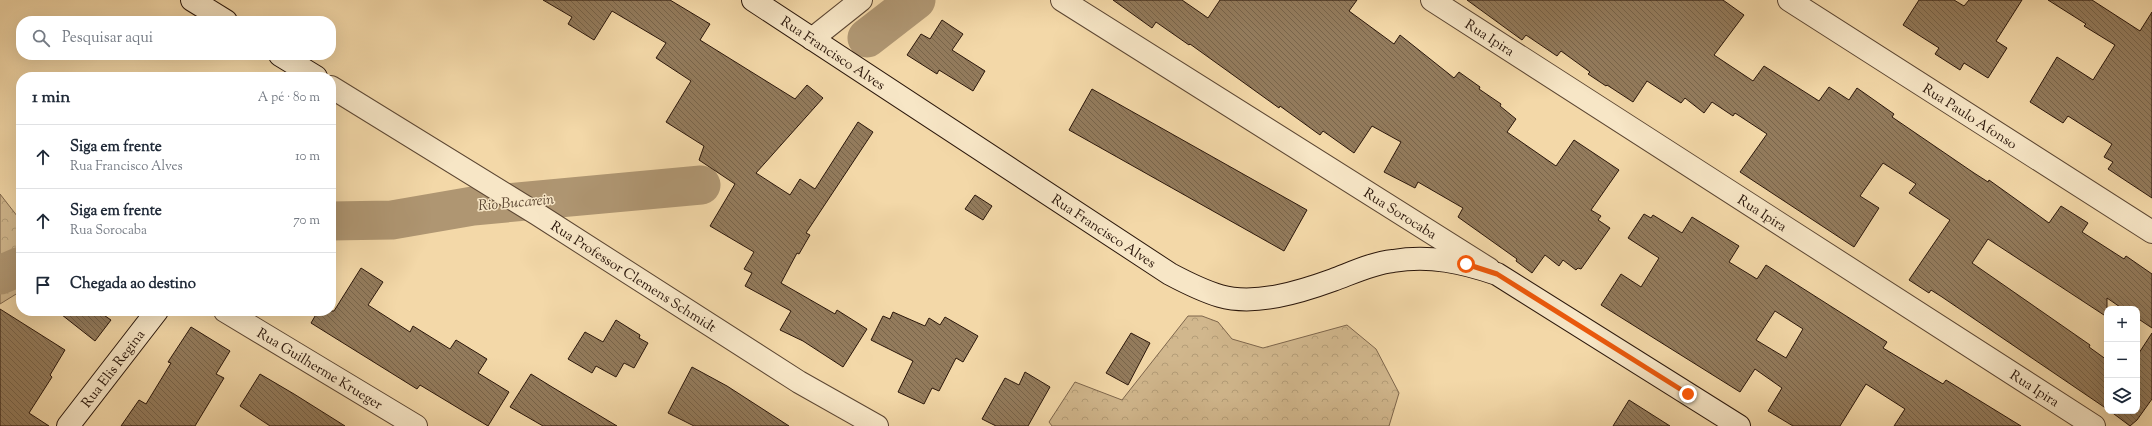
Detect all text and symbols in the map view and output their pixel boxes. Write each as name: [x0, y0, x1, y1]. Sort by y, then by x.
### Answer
street label: Rua Francisco Alves: [776, 13, 888, 96]
search box: [16, 16, 336, 60]
street label: Rua Ipira: [1460, 16, 1518, 63]
icon: search: [30, 27, 52, 49]
text: Pesquisar aqui: [62, 28, 153, 49]
street label: Rua Paulo Afonso: [1918, 80, 2021, 155]
text: 1 min: [32, 86, 70, 110]
text: A pé · 80 m: [258, 89, 320, 107]
text: Siga em frente: [70, 137, 162, 158]
icon: ahead: [32, 146, 54, 168]
text: 10 m: [295, 148, 320, 166]
text: Rua Francisco Alves: [70, 158, 183, 176]
street label: Rua Sorocaba: [1359, 184, 1440, 246]
water label: Rio Bucarein: [477, 190, 555, 217]
street label: Rua Francisco Alves: [1047, 191, 1159, 274]
street label: Rua Ipira: [1733, 191, 1790, 238]
text: Siga em frente: [70, 201, 162, 222]
icon: ahead: [32, 210, 54, 232]
text: 70 m: [293, 212, 320, 230]
street label: Rua Professor Clemens Schmidt: [546, 217, 720, 338]
text: Rua Sorocaba: [70, 222, 147, 240]
route start: [1457, 255, 1475, 273]
icon: arrive: [32, 274, 54, 296]
text: Chegada ao destino: [70, 274, 196, 295]
map controls: [2104, 306, 2140, 414]
button: +: [2104, 306, 2140, 342]
street label: Rua Guilherme Krueger: [252, 324, 386, 416]
street label: Rua Elis Regina: [78, 326, 151, 413]
button: −: [2104, 342, 2140, 378]
street label: Rua Ipira: [2005, 366, 2063, 413]
button: layers: [2104, 378, 2140, 414]
route end: [1679, 385, 1697, 403]

